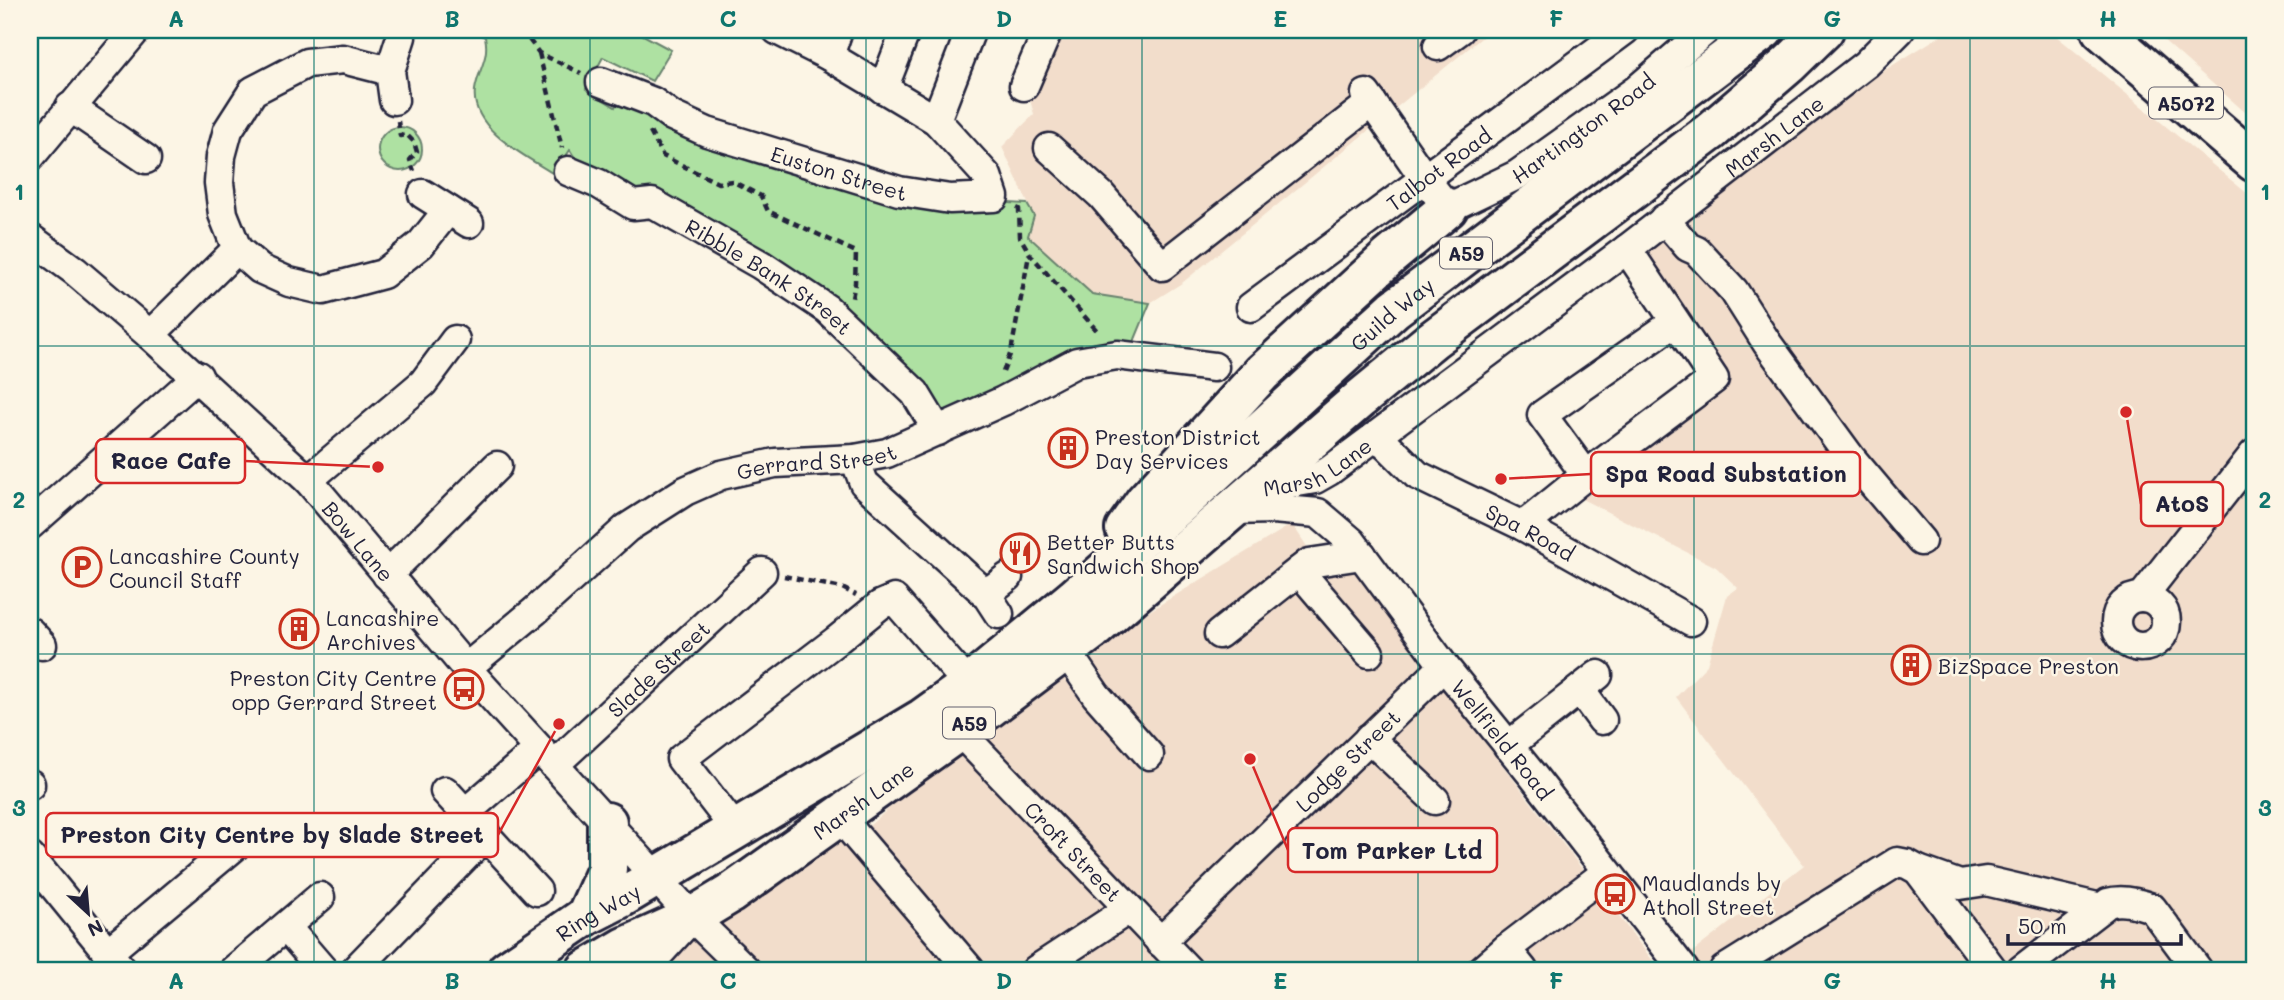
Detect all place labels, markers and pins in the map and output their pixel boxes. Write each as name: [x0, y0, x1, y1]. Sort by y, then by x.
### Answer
place label: Preston District Day Services: [1095, 423, 1260, 474]
building icon: Preston District Day Services: [1047, 427, 1089, 469]
callout: Race Cafe: [96, 439, 245, 483]
callout: Spa Road Substation: [1591, 452, 1860, 496]
callout: AtoS: [2141, 482, 2223, 526]
place label: Better Butts Sandwich Shop: [1047, 528, 1200, 579]
restaurant icon: Better Butts Sandwich Shop: [999, 532, 1041, 574]
place label: Lancashire County Council Staff: [109, 542, 300, 593]
parking icon: Lancashire County Council Staff: [61, 546, 103, 588]
place label: Lancashire Archives: [326, 604, 439, 655]
building icon: Lancashire Archives: [278, 608, 320, 650]
building icon: BizSpace Preston: [1890, 644, 1932, 686]
place label: BizSpace Preston: [1938, 652, 2119, 679]
place label: Preston City Centre opp Gerrard Street: [230, 664, 437, 715]
bus stop icon: Preston City Centre opp Gerrard Street: [443, 668, 485, 710]
callout: Preston City Centre by Slade Street: [46, 813, 498, 857]
callout: Tom Parker Ltd: [1288, 828, 1497, 872]
place label: Maudlands by Atholl Street: [1642, 869, 1781, 920]
bus stop icon: Maudlands by Atholl Street: [1594, 873, 1636, 915]

